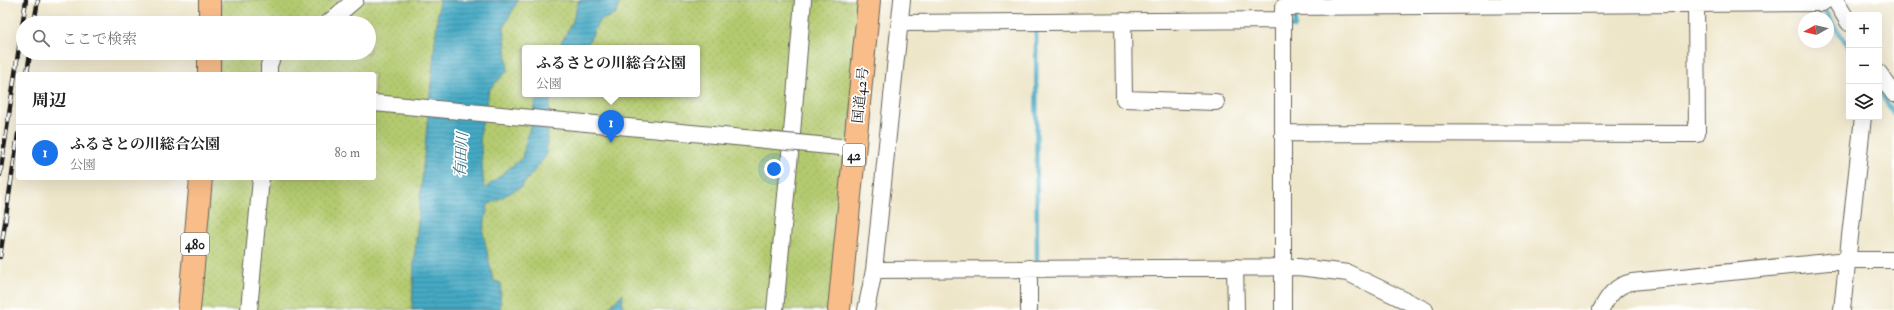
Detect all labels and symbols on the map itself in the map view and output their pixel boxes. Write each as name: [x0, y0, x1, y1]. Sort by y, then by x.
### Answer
north arrow: [1798, 12, 1834, 48]
street label: 国道42号: [849, 66, 872, 124]
pin: 1: [598, 110, 624, 143]
water label: 有田川: [450, 130, 473, 178]
road number: 42: [843, 144, 865, 166]
your location: [764, 159, 784, 179]
road number: 480: [181, 233, 209, 255]

